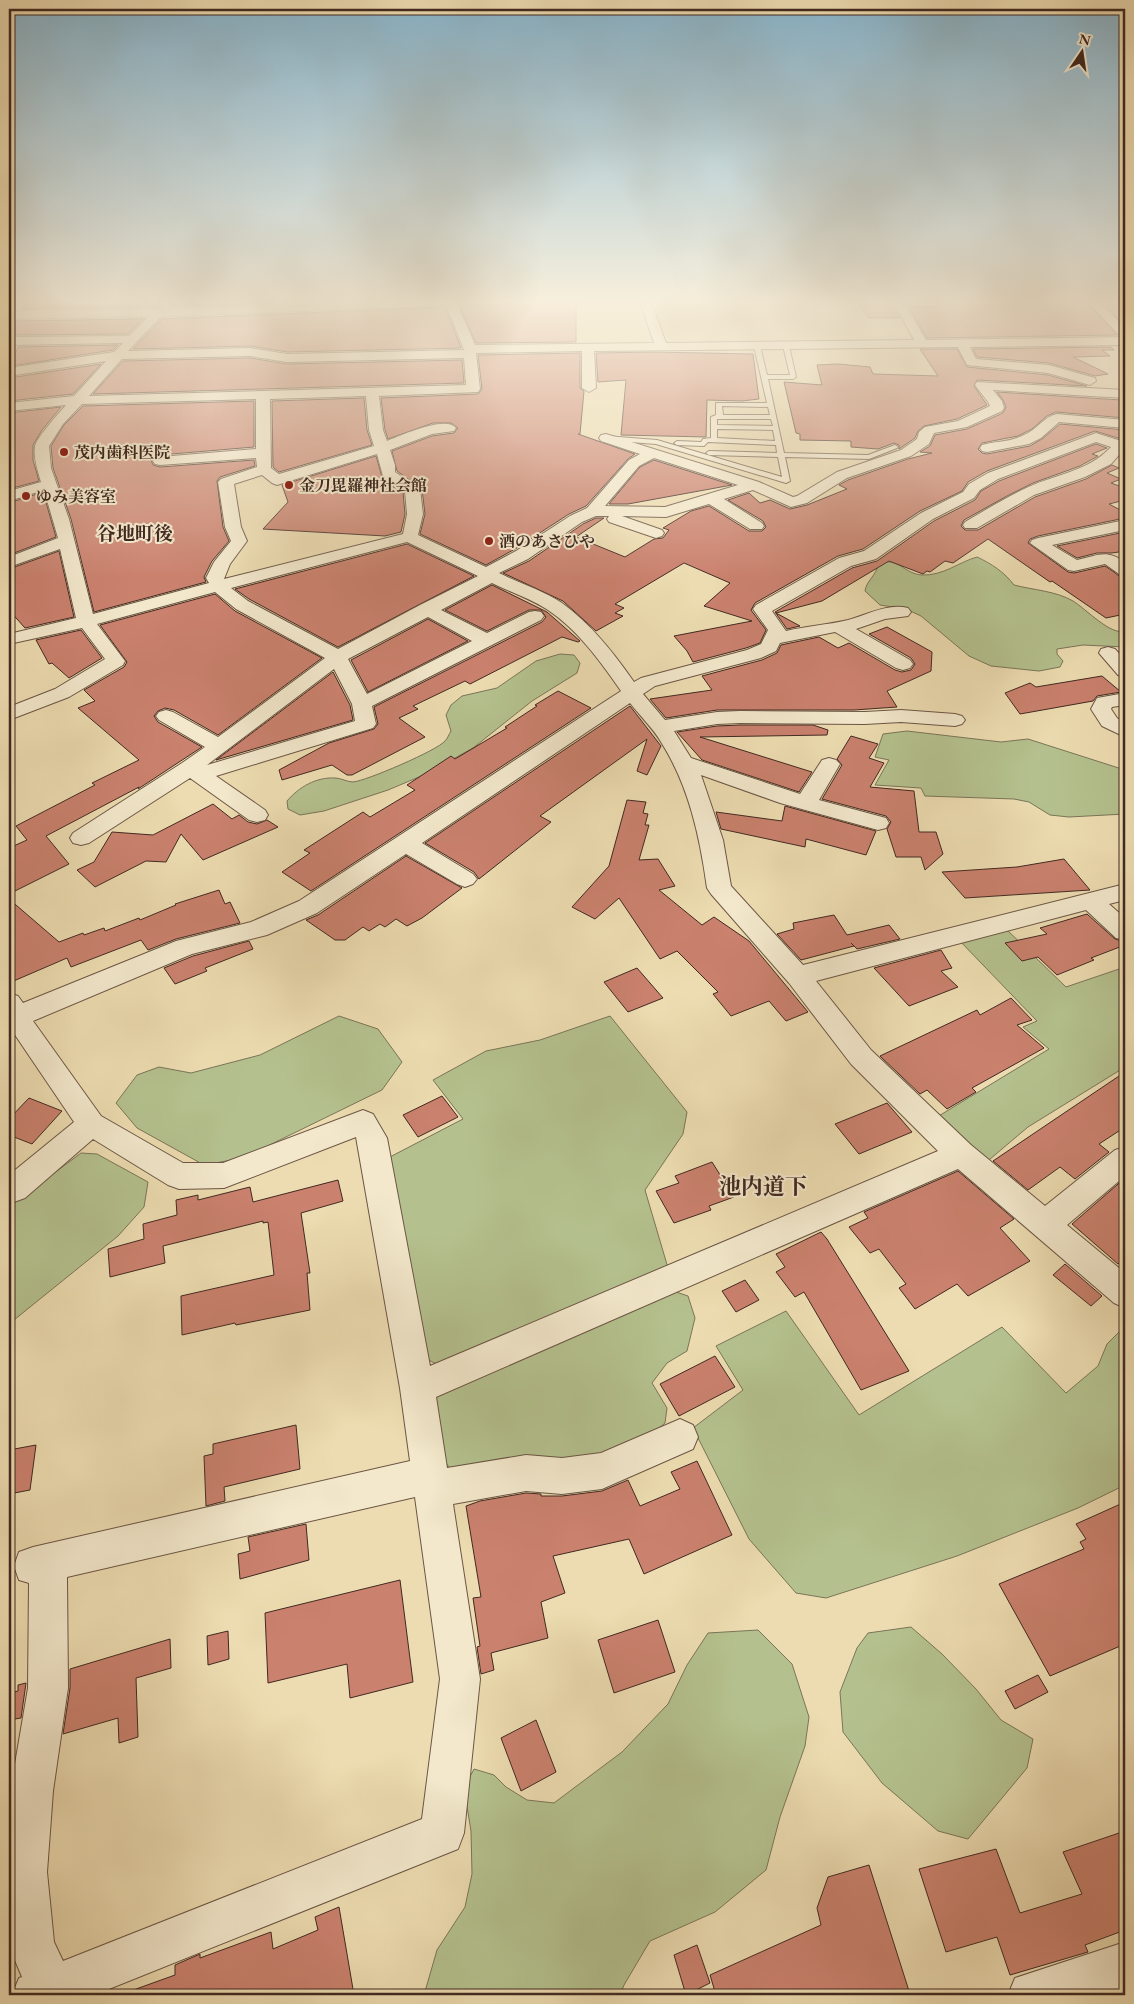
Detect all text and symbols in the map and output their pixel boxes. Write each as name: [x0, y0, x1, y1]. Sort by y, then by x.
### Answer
north arrow: [1056, 28, 1106, 78]
text: N: [1077, 29, 1093, 50]
place label: 茂内歯科医院: [74, 442, 170, 463]
marker: 茂内歯科医院: [58, 446, 70, 458]
place label: 金刀毘羅神社会館: [299, 475, 427, 496]
marker: 金刀毘羅神社会館: [283, 479, 295, 491]
place label: ゆみ美容室: [36, 486, 116, 507]
marker: ゆみ美容室: [20, 490, 32, 502]
district label: 谷地町後: [97, 521, 173, 546]
place label: 酒のあさひや: [499, 531, 595, 552]
marker: 酒のあさひや: [483, 535, 495, 547]
district label: 池内道下: [719, 1172, 807, 1201]

